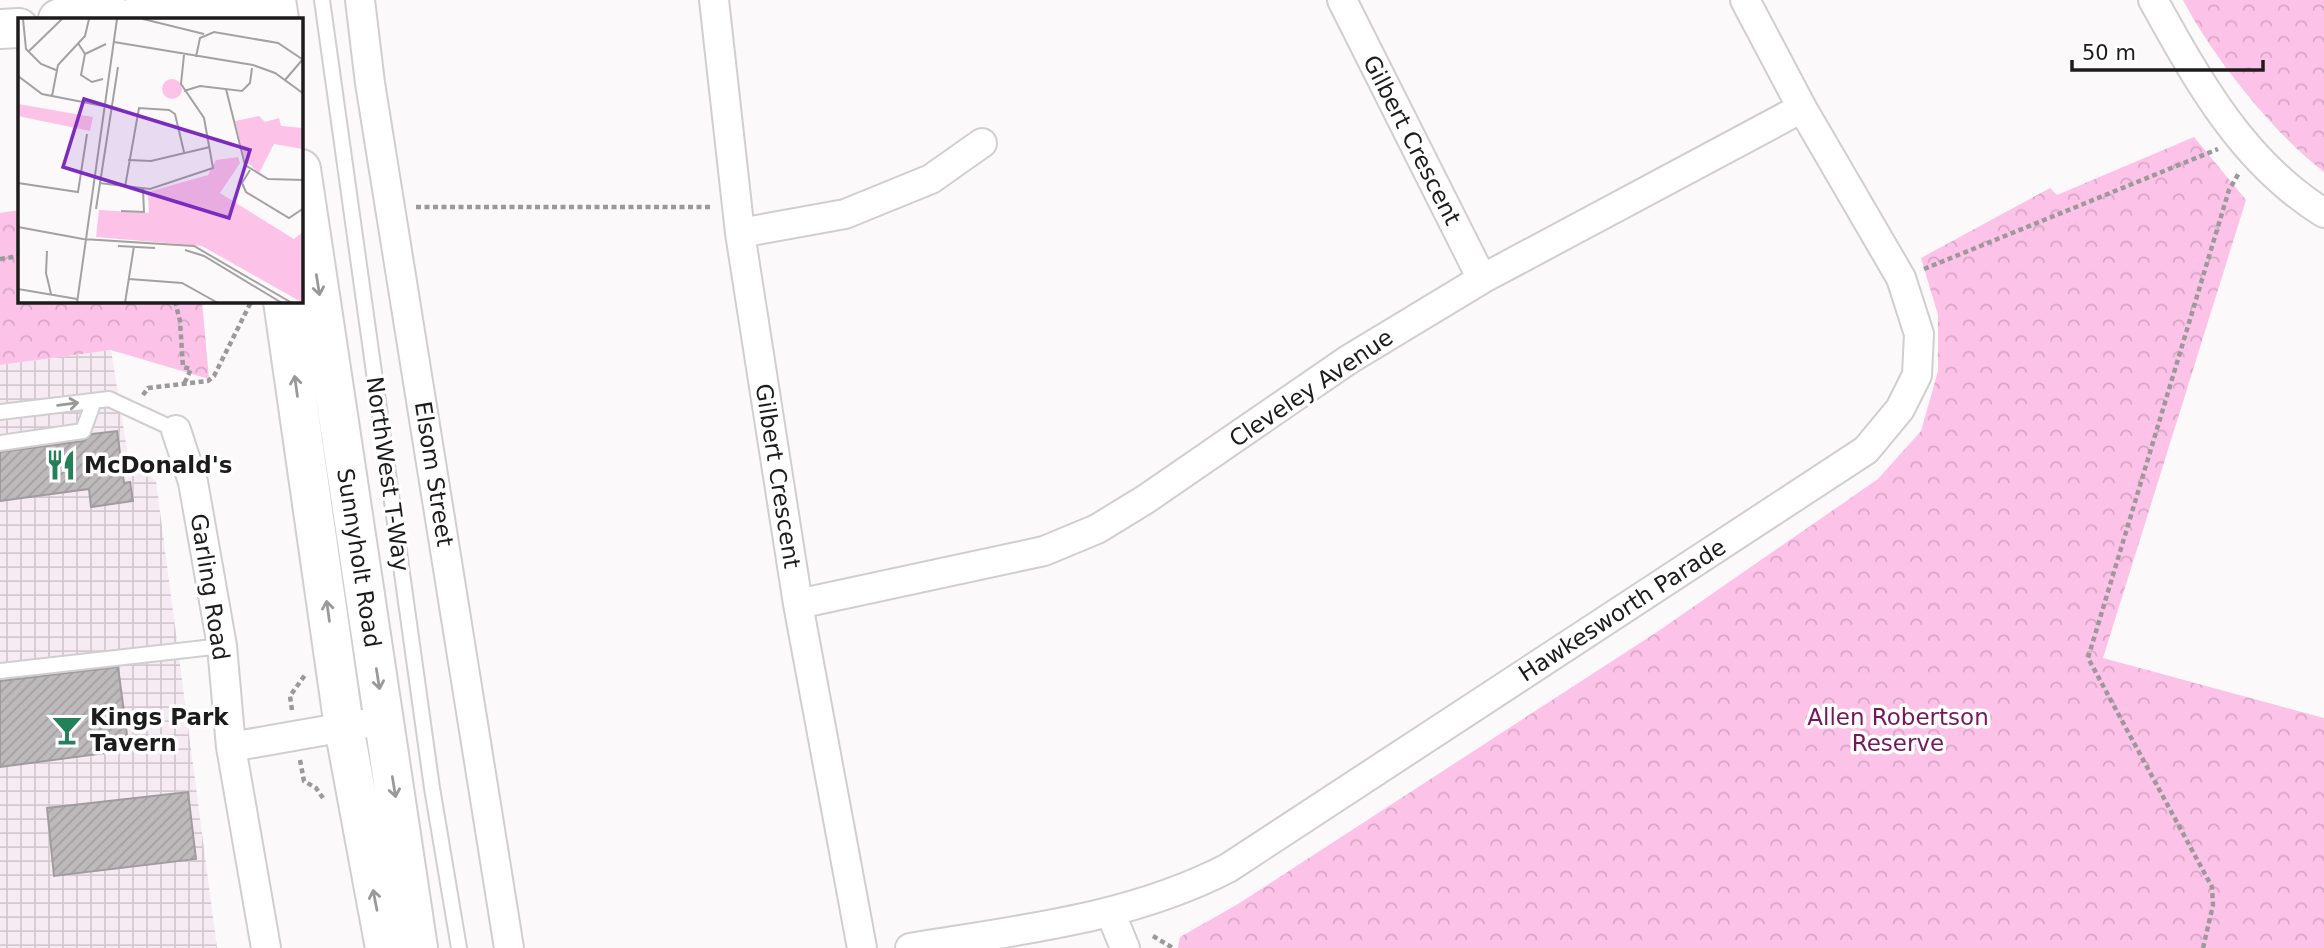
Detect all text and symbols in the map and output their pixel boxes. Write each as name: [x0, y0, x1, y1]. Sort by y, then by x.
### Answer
inset map: [18, 18, 303, 303]
scale bar: [2072, 28, 2263, 72]
text: 50 m: [2082, 41, 2136, 65]
street label: Gilbert Crescent: [1358, 51, 1466, 229]
one-way arrow: [312, 273, 325, 296]
street label: Cleveley Avenue: [1224, 324, 1398, 452]
one-way arrow: [289, 375, 302, 398]
street label: NorthWest T-Way: [361, 375, 415, 573]
street label: Gilbert Crescent: [751, 382, 805, 570]
one-way arrow: [56, 398, 79, 411]
street label: Elsom Street: [410, 400, 458, 548]
restaurant icon: McDonald's: [44, 448, 78, 482]
place label: McDonald's: [84, 452, 232, 478]
street label: Sunnyholt Road: [332, 467, 386, 649]
street label: Garling Road: [186, 512, 234, 662]
street label: Hawkesworth Parade: [1514, 533, 1730, 687]
one-way arrow: [321, 600, 334, 623]
one-way arrow: [371, 667, 384, 690]
place label: Kings Park Tavern: [90, 704, 229, 756]
park label: Allen Robertson Reserve: [1807, 704, 1989, 756]
bar icon: Kings Park Tavern: [50, 713, 84, 747]
one-way arrow: [388, 775, 401, 798]
one-way arrow: [368, 889, 381, 912]

